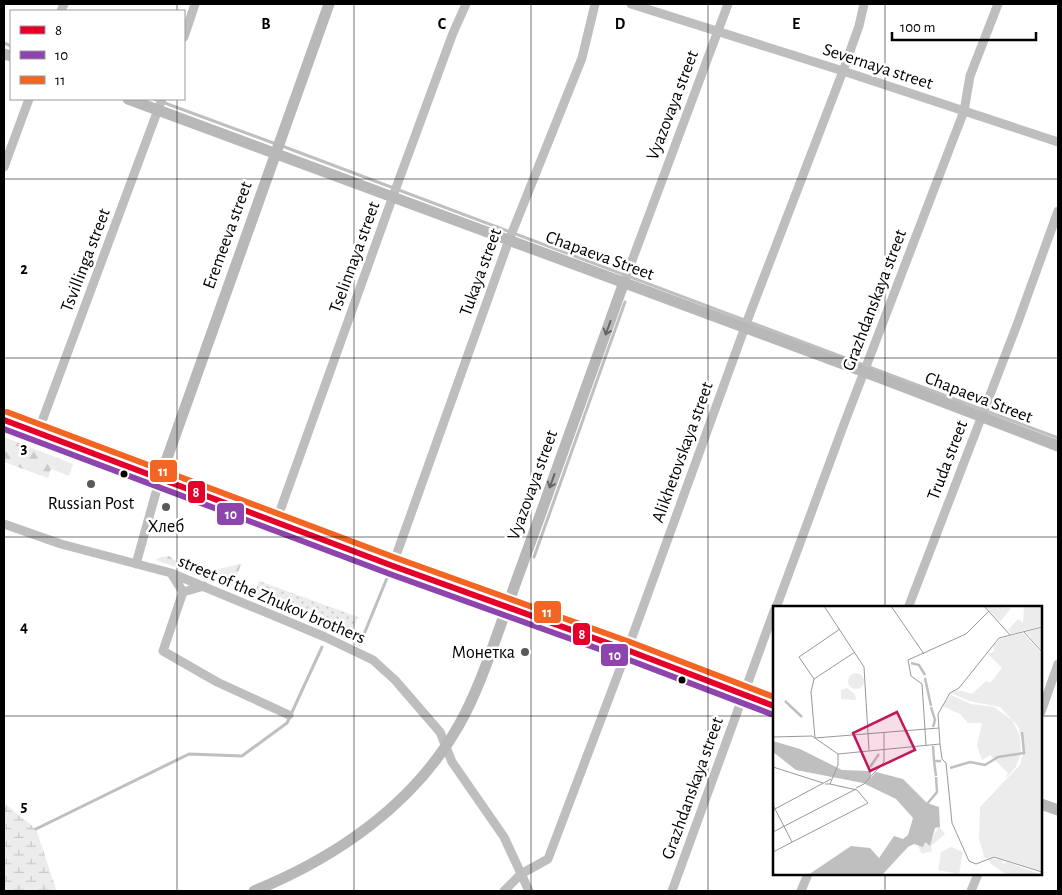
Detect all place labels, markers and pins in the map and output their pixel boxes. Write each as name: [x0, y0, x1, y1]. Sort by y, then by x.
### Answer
unlabelled marker: [119, 469, 129, 479]
marker: Russian Post: [85, 478, 97, 490]
place label: Russian Post: [48, 495, 135, 513]
marker: Хлеб: [160, 501, 172, 513]
place label: Хлеб: [148, 517, 184, 536]
place label: Монетка: [452, 644, 515, 662]
marker: Монетка: [519, 646, 531, 658]
unlabelled marker: [677, 675, 687, 685]

